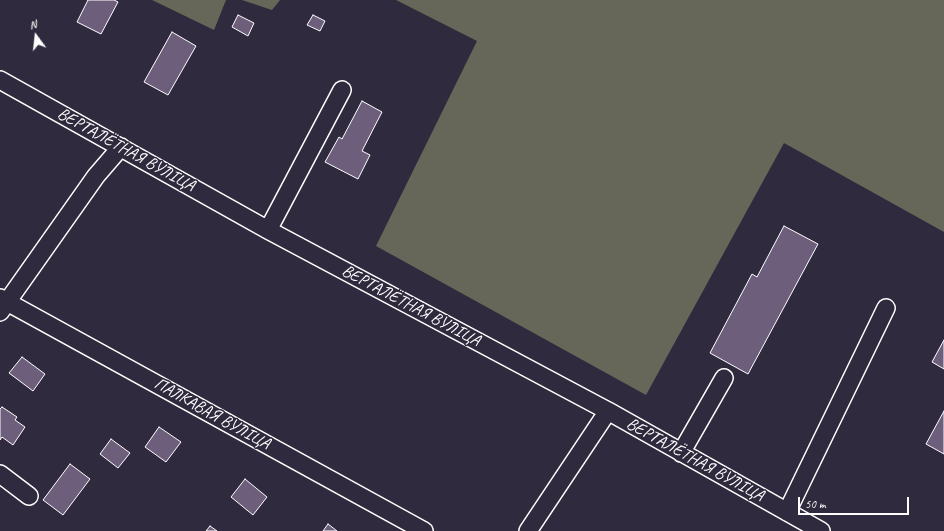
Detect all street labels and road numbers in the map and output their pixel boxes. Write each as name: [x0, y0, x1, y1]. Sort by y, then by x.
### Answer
street label: ВЕРТАЛЁТНАЯ ВУЛІЦА: [54, 104, 198, 196]
street label: ВЕРТАЛЁТНАЯ ВУЛІЦА: [338, 261, 484, 351]
street label: ПАЛКАВАЯ ВУЛІЦА: [151, 374, 273, 454]
street label: ВЕРТАЛЁТНАЯ ВУЛІЦА: [623, 414, 767, 506]

